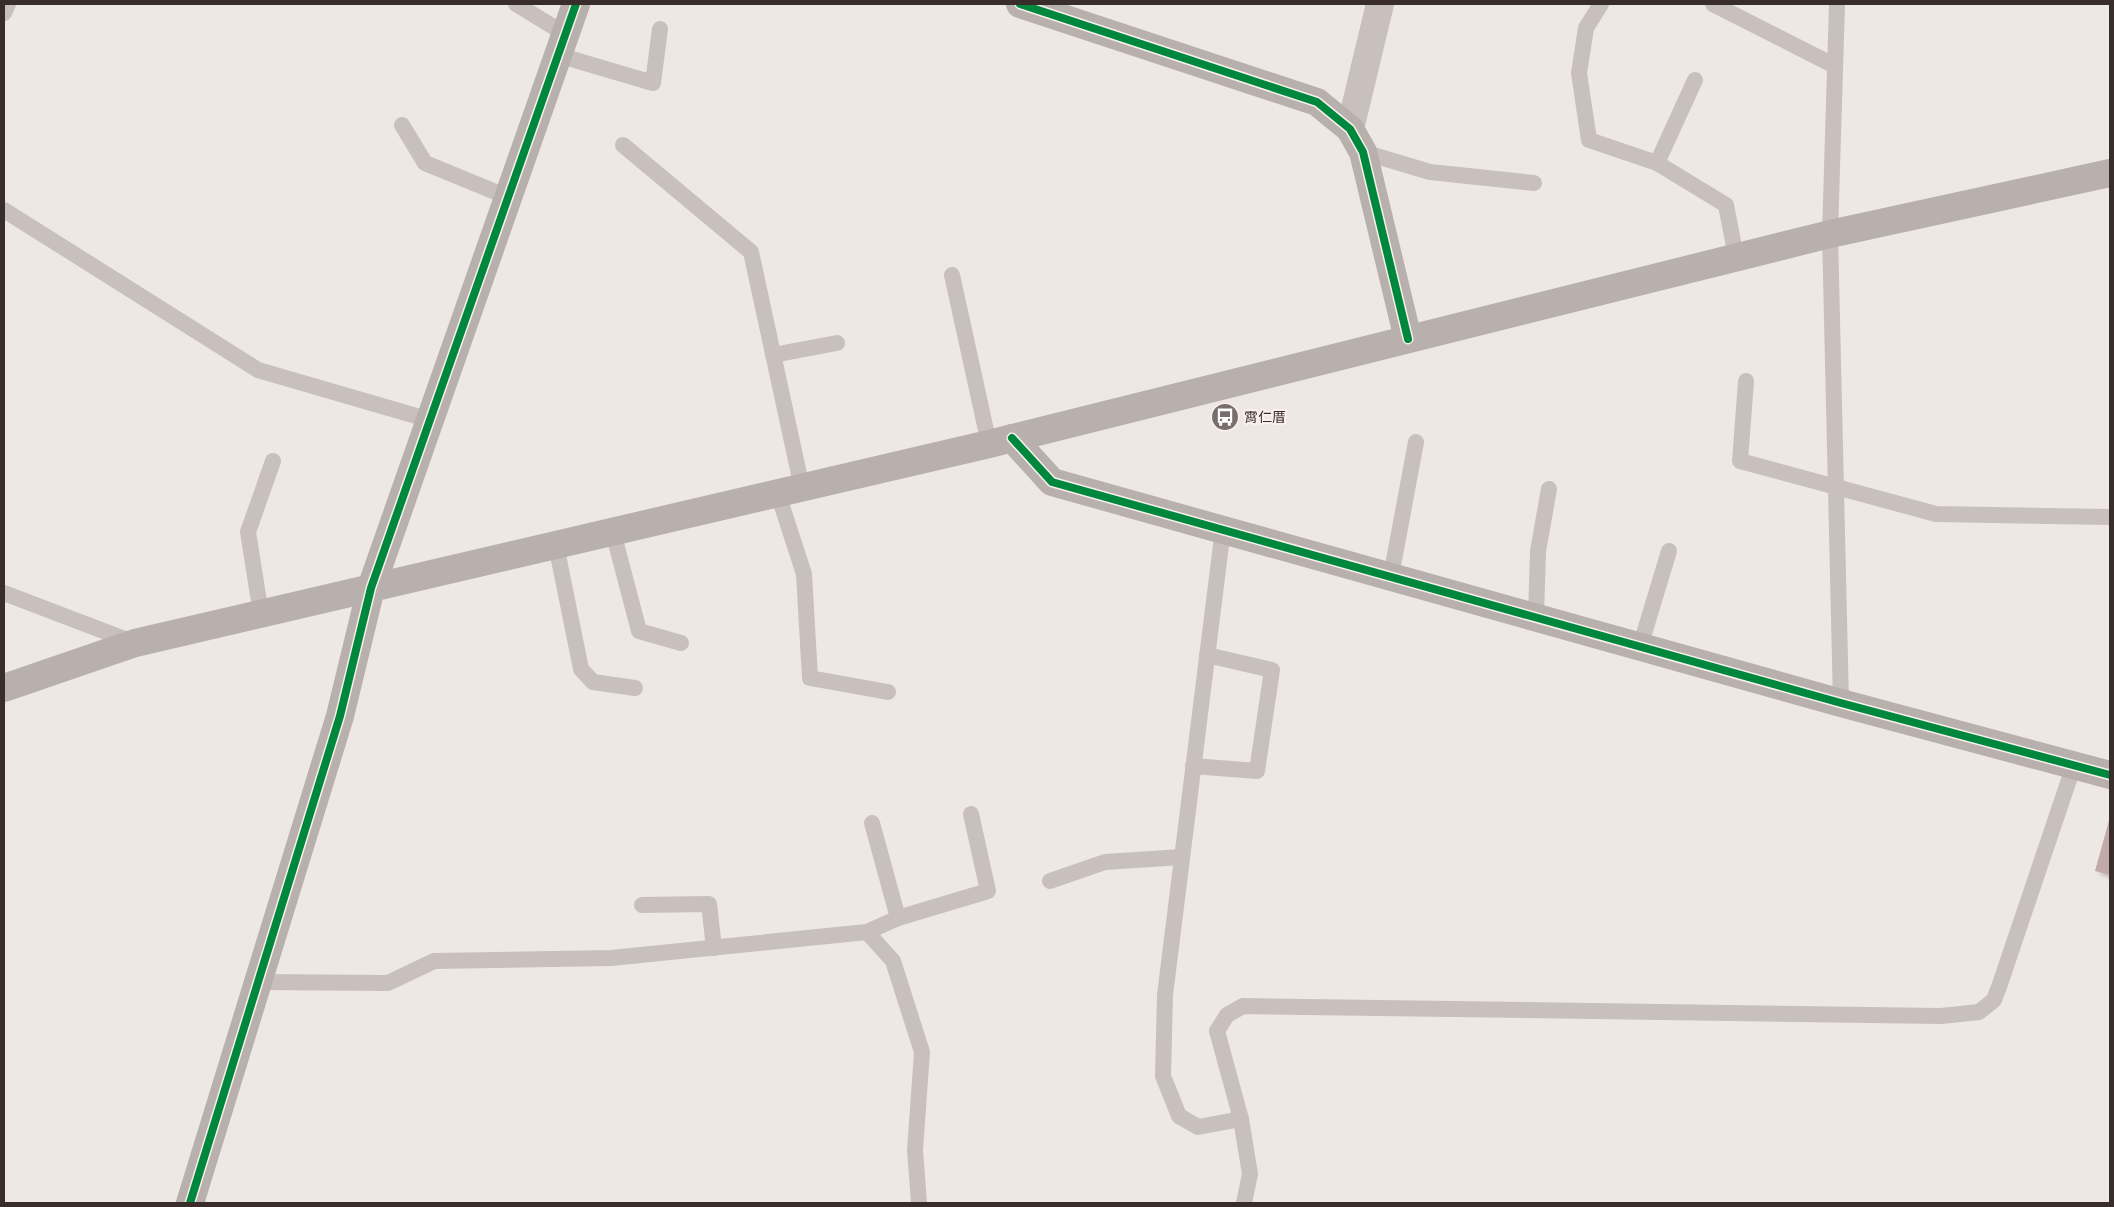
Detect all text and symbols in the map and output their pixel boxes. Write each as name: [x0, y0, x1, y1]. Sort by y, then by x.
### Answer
bus stop icon: 霄仁厝: [1210, 402, 1240, 432]
place label: 霄仁厝: [1244, 408, 1286, 428]

